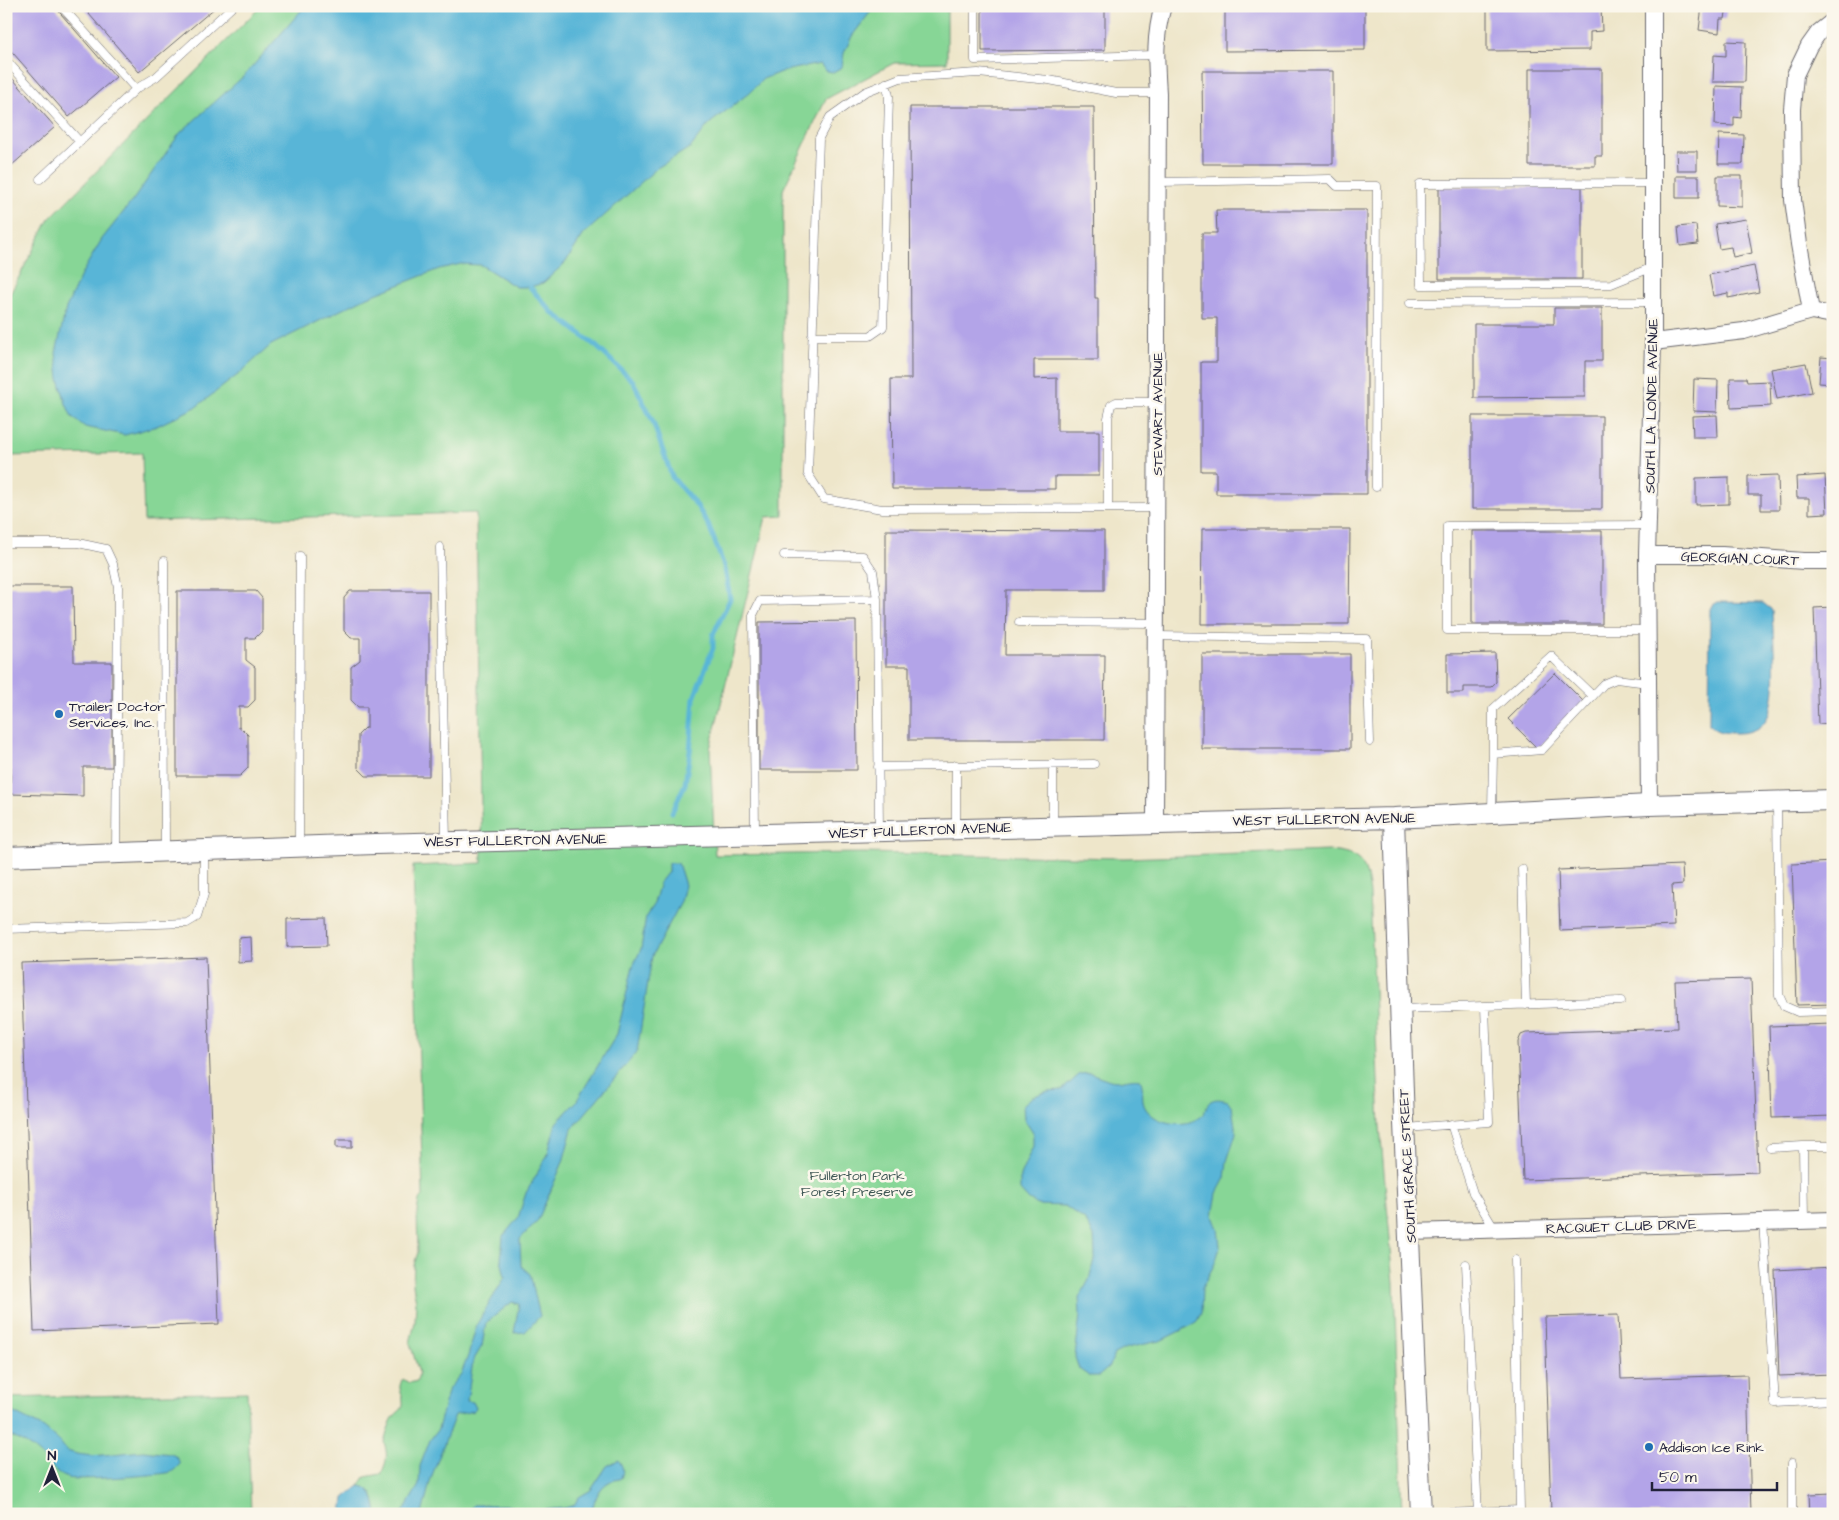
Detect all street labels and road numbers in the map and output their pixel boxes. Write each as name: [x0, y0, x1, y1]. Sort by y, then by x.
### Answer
street label: SOUTH LA LONDE AVENUE: [1640, 318, 1664, 494]
street label: STEWART AVENUE: [1148, 352, 1168, 476]
street label: GEORGIAN COURT: [1680, 547, 1800, 571]
street label: WEST FULLERTON AVENUE: [1232, 808, 1417, 832]
street label: WEST FULLERTON AVENUE: [828, 818, 1013, 844]
street label: WEST FULLERTON AVENUE: [423, 829, 608, 853]
street label: SOUTH GRACE STREET: [1394, 1088, 1422, 1244]
street label: RACQUET CLUB DRIVE: [1545, 1214, 1697, 1240]

